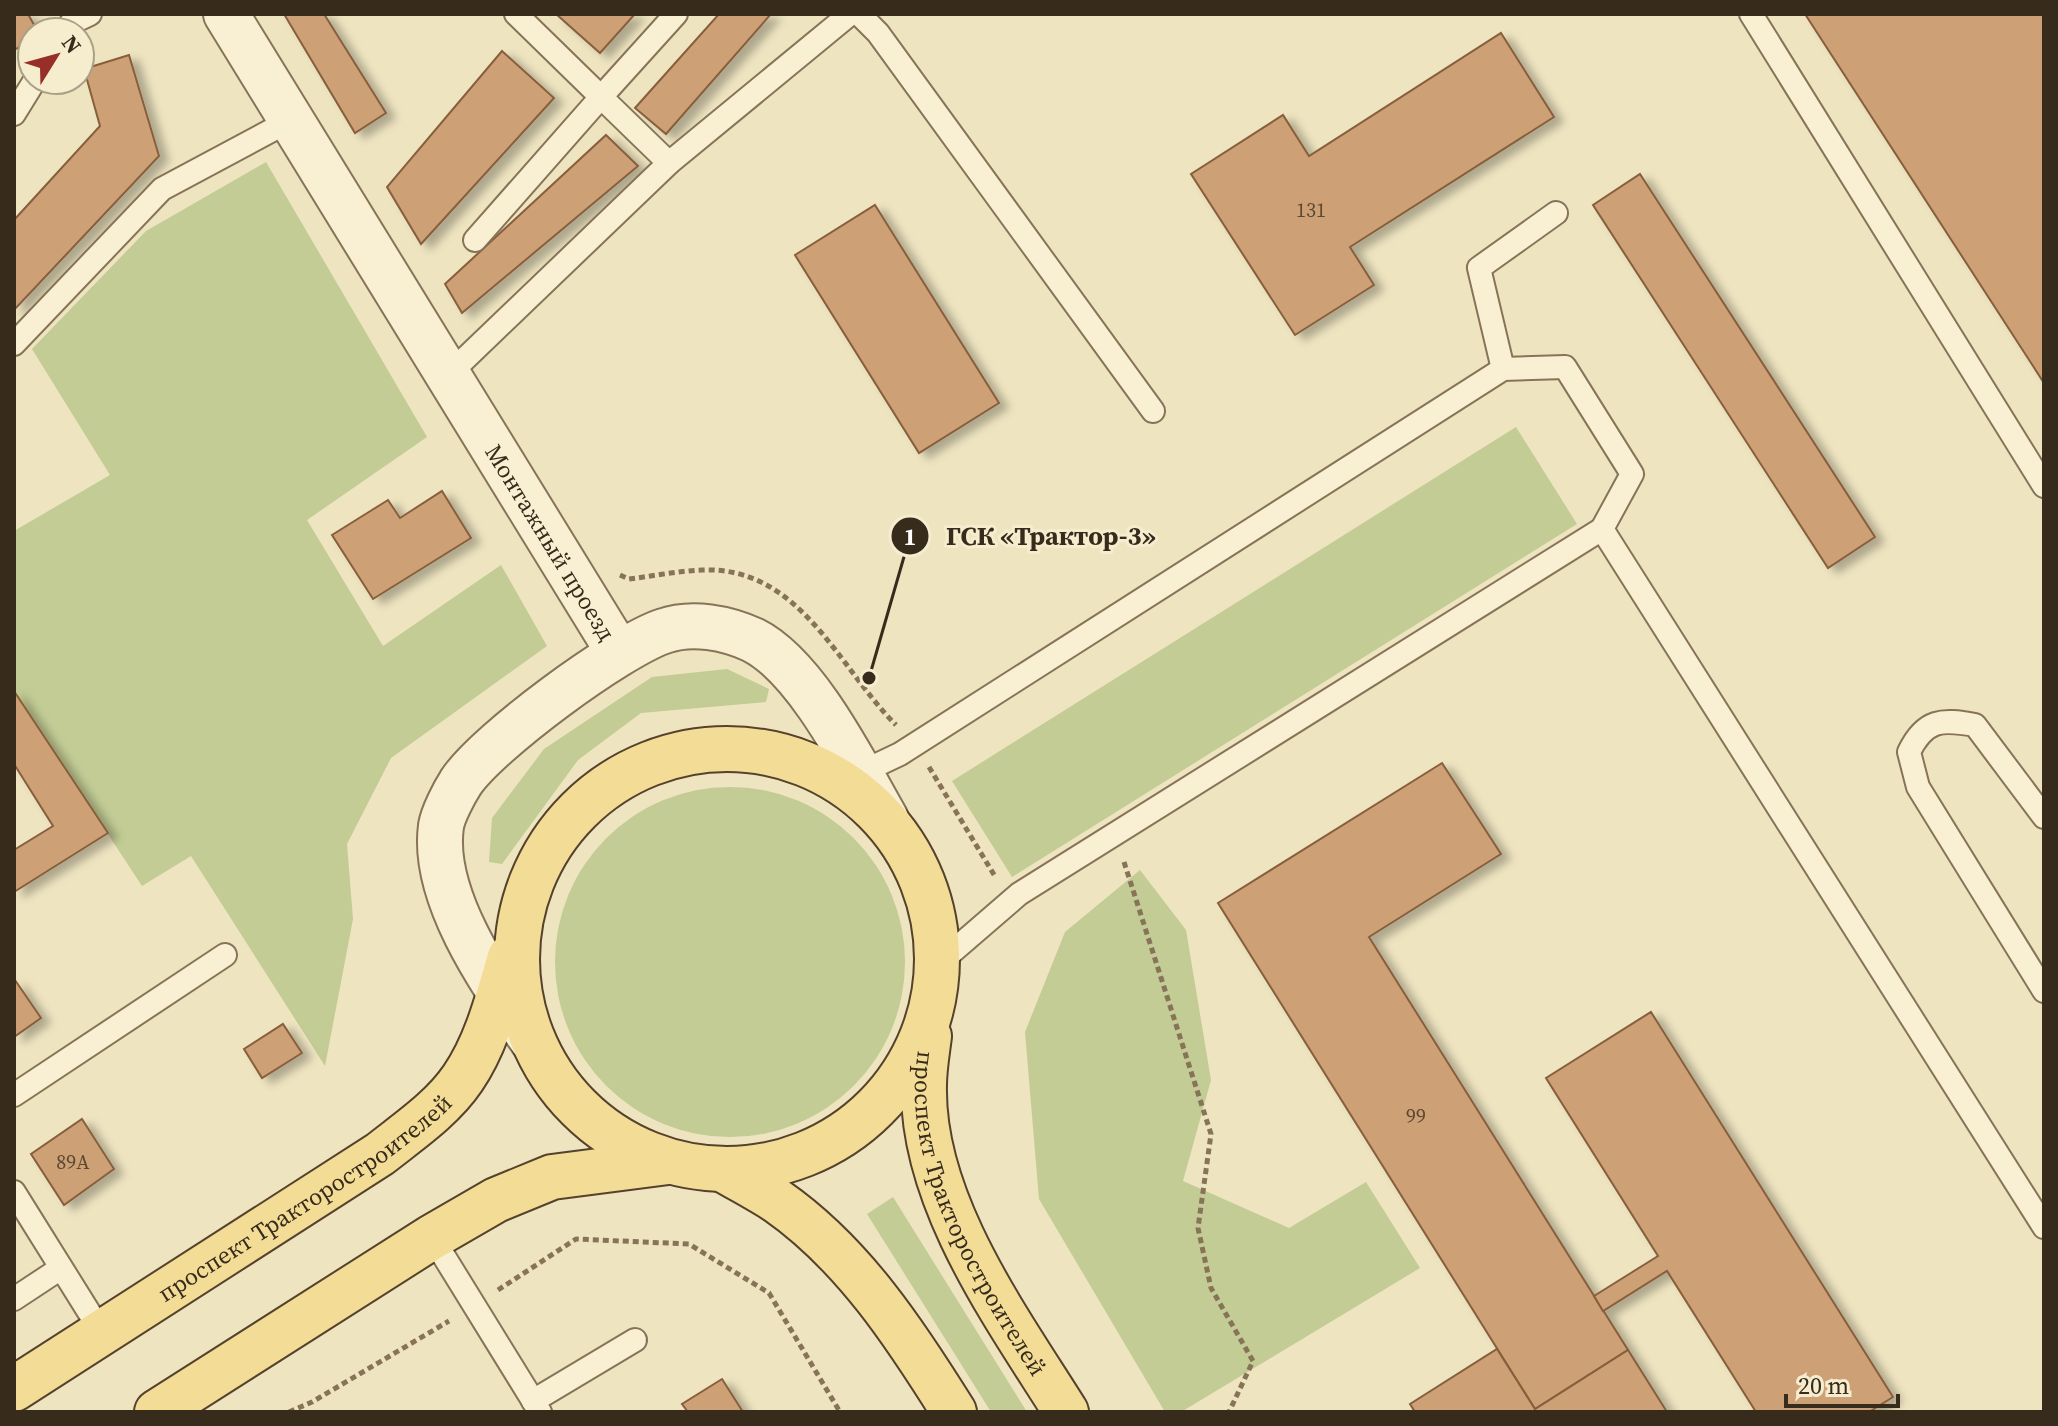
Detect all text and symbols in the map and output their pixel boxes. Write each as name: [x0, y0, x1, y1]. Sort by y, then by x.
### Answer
north arrow: [16, 16, 96, 96]
text: N: [55, 29, 89, 59]
house number: 131: [1296, 196, 1326, 224]
street label: Монтажный проезд: [478, 438, 624, 647]
callout: ГСК «Трактор-3»: [890, 511, 1172, 561]
text: ГСК «Трактор-3»: [946, 518, 1156, 554]
text: 1: [903, 520, 917, 553]
street label: проспект Тракторостроителей: [907, 1049, 1055, 1382]
street label: проспект Тракторостроителей: [151, 1086, 459, 1309]
house number: 99: [1406, 1102, 1426, 1130]
house number: 89А: [56, 1148, 90, 1176]
scale bar: [1786, 1358, 1898, 1408]
text: 20 m: [1798, 1369, 1849, 1402]

